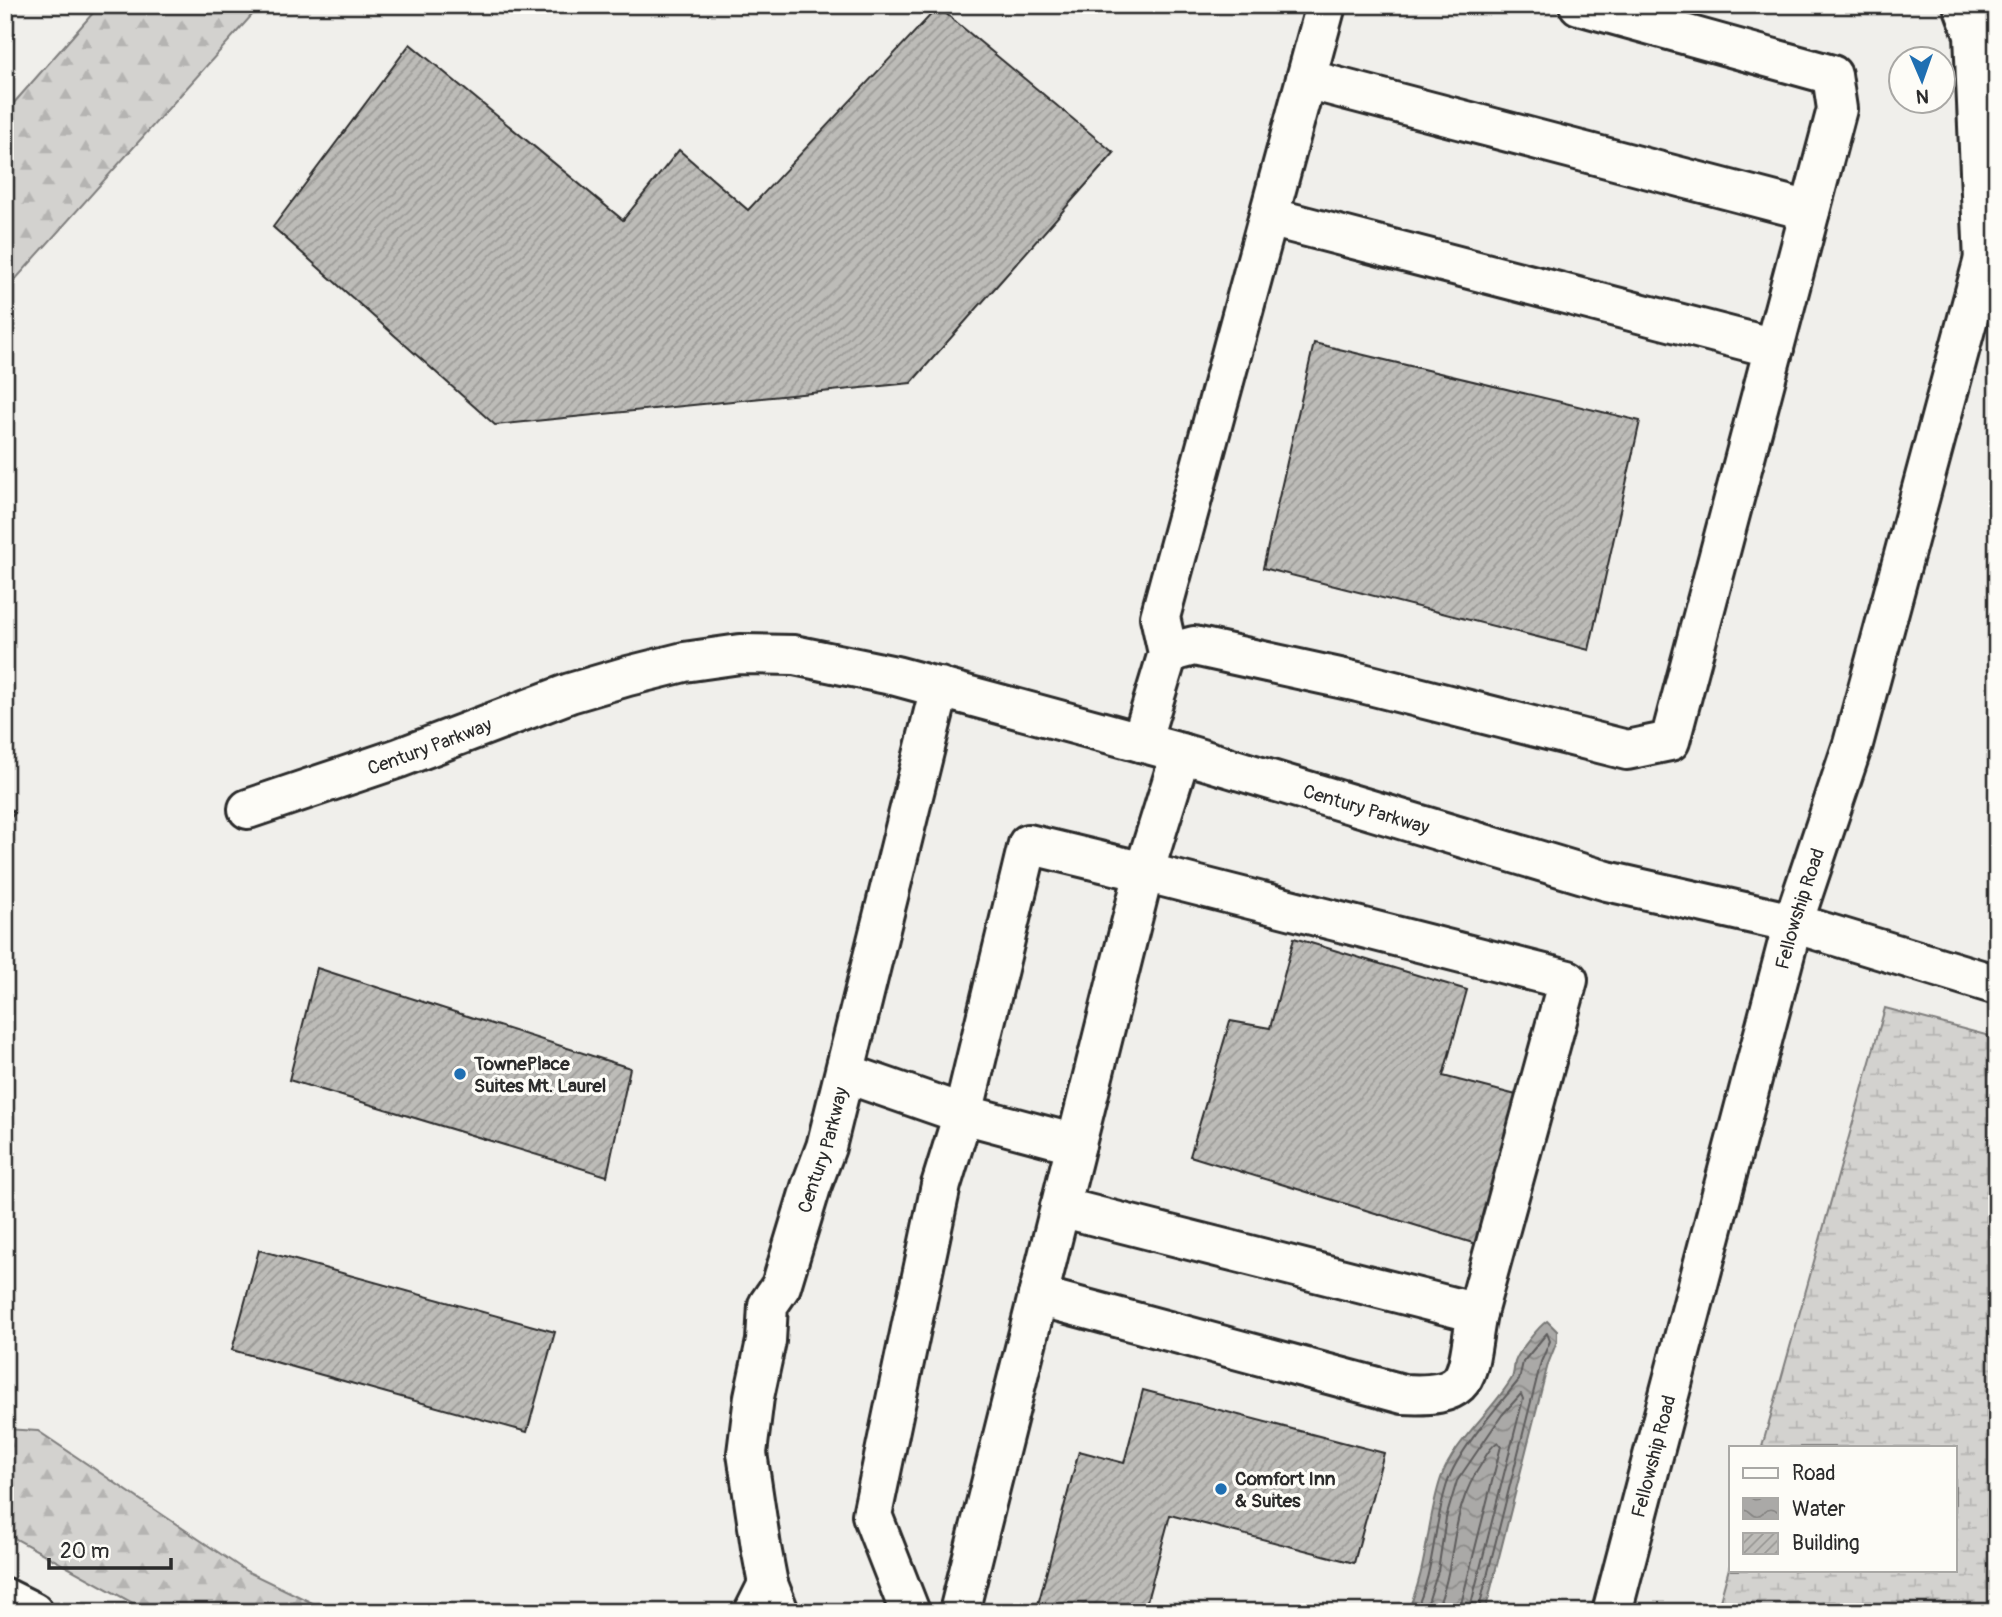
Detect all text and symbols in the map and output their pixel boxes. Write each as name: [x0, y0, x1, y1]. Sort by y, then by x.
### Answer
north arrow: [1886, 46, 1956, 116]
text: N: [1916, 84, 1929, 108]
street label: Century Parkway: [364, 713, 495, 781]
street label: Century Parkway: [1300, 779, 1432, 840]
street label: Fellowship Road: [1770, 845, 1830, 972]
place label: TownePlace Suites Mt. Laurel: [473, 1052, 606, 1098]
marker: TownePlace Suites Mt. Laurel: [452, 1066, 468, 1082]
street label: Century Parkway: [793, 1085, 853, 1216]
street label: Fellowship Road: [1626, 1393, 1681, 1520]
legend: [1729, 1446, 1956, 1572]
text: Road: [1792, 1460, 1836, 1487]
place label: Comfort Inn & Suites: [1235, 1467, 1336, 1513]
marker: Comfort Inn & Suites: [1213, 1481, 1229, 1497]
text: Water: [1792, 1496, 1846, 1523]
scale bar: [49, 1526, 172, 1570]
text: Building: [1792, 1530, 1859, 1557]
text: 20 m: [60, 1538, 109, 1565]

